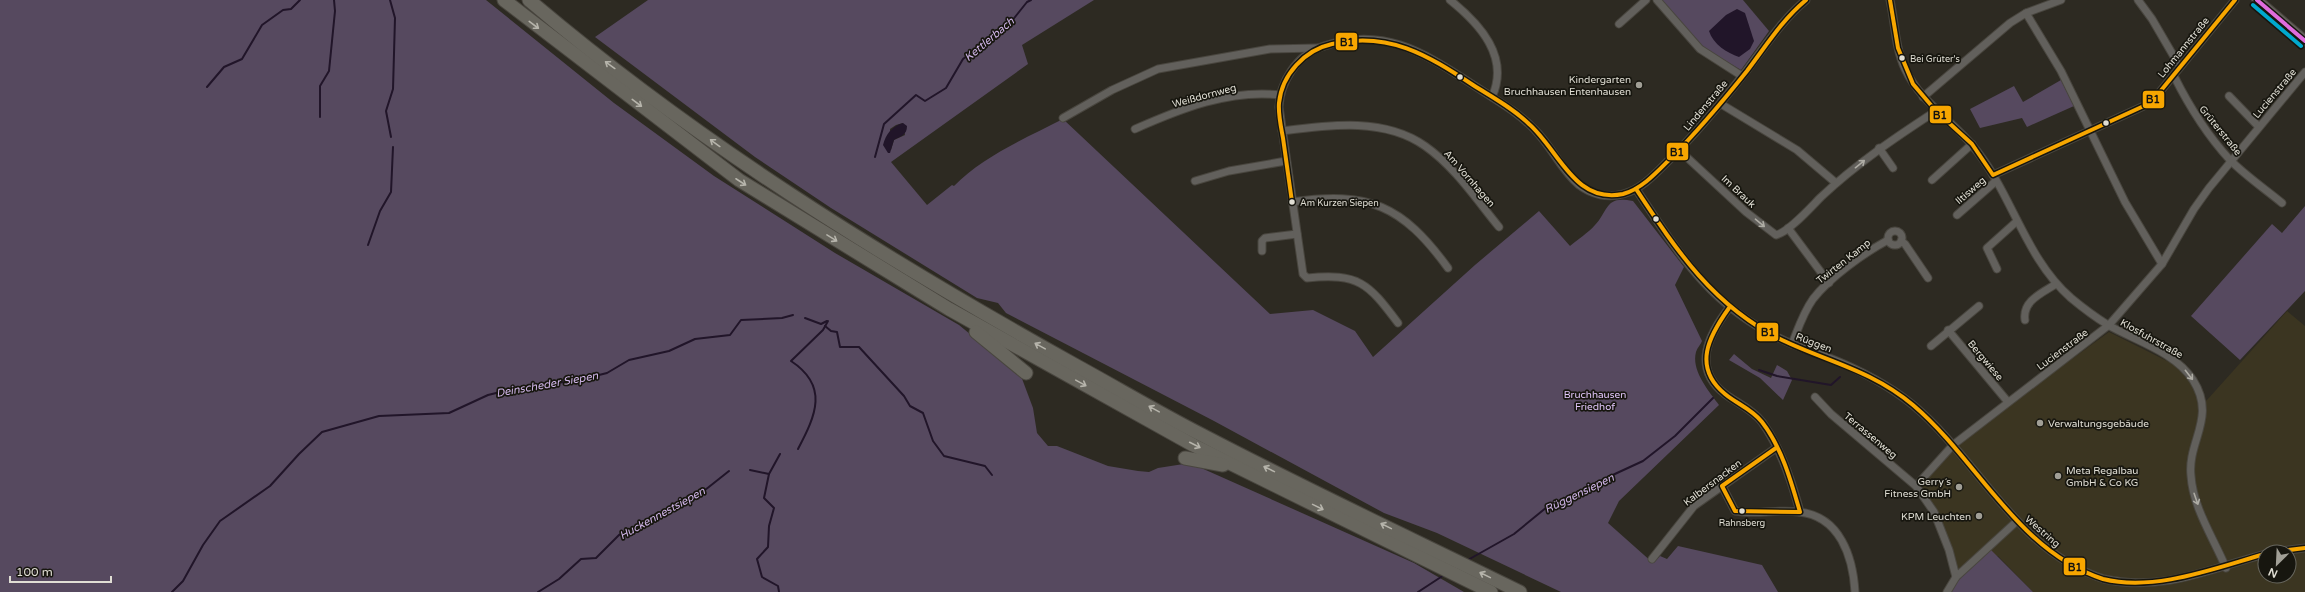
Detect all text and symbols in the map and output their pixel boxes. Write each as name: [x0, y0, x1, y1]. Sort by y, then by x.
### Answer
water label: Kettlerbach: [962, 15, 1017, 64]
street label: Lohmannstraße: [2156, 15, 2212, 80]
one-way arrow: [528, 21, 539, 29]
line badge: B1: [1335, 32, 1358, 51]
text: B1: [1340, 36, 1354, 49]
marker: Bei Grüter's: [1897, 53, 1907, 63]
place label: Bei Grüter's: [1910, 54, 1960, 65]
one-way arrow: [605, 61, 616, 70]
street label: Lucienstraße: [2250, 66, 2299, 121]
unlabelled marker: [1455, 72, 1465, 82]
place label: Kindergarten Bruchhausen Entenhausen: [1504, 74, 1631, 98]
street label: Lindenstraße: [1681, 78, 1731, 133]
marker: Kindergarten Bruchhausen Entenhausen: [1634, 80, 1644, 90]
street label: Weißdornweg: [1171, 82, 1238, 110]
line badge: B1: [2142, 90, 2165, 109]
text: B1: [2146, 93, 2160, 106]
one-way arrow: [632, 99, 643, 108]
street label: Grüterstraße: [2197, 103, 2244, 158]
line badge: B1: [1929, 105, 1952, 124]
text: B1: [1933, 109, 1947, 122]
unlabelled marker: [2101, 118, 2111, 128]
one-way arrow: [709, 138, 720, 147]
line badge: B1: [1666, 142, 1689, 161]
text: B1: [1670, 146, 1684, 159]
street label: Am Vornhagen: [1441, 148, 1497, 210]
one-way arrow: [1854, 160, 1865, 169]
street label: Im Brauk: [1719, 173, 1758, 211]
street label: Iltisweg: [1953, 174, 1988, 207]
one-way arrow: [735, 178, 747, 186]
marker: Am Kurzen Siepen: [1287, 197, 1297, 207]
place label: Am Kurzen Siepen: [1300, 198, 1379, 209]
unlabelled marker: [1651, 214, 1661, 224]
one-way arrow: [1755, 219, 1765, 228]
one-way arrow: [826, 234, 838, 242]
street label: Twirten Kamp: [1814, 237, 1873, 287]
street label: Klosfuhrstraße: [2118, 317, 2185, 361]
line badge: B1: [1756, 322, 1779, 342]
text: B1: [1761, 326, 1775, 339]
street label: Lucienstraße: [2035, 326, 2091, 373]
street label: Rüggen: [1794, 331, 1833, 355]
street label: Bergwiese: [1965, 338, 2006, 384]
one-way arrow: [1034, 341, 1046, 349]
water label: Deinscheder Siepen: [495, 369, 599, 400]
one-way arrow: [2185, 369, 2193, 380]
one-way arrow: [1075, 379, 1087, 387]
park label: Bruchhausen Friedhof: [1564, 389, 1626, 413]
one-way arrow: [1148, 404, 1160, 412]
street label: Terrassenweg: [1841, 410, 1899, 461]
marker: Verwaltungsgebäude: [2035, 418, 2045, 428]
place label: Verwaltungsgebäude: [2048, 418, 2149, 430]
one-way arrow: [1188, 442, 1200, 450]
street label: Kalbersnacken: [1681, 457, 1744, 509]
one-way arrow: [1264, 465, 1276, 472]
place label: Meta Regalbau GmbH & Co KG: [2066, 465, 2138, 489]
water label: Rüggensiepen: [1542, 471, 1616, 516]
marker: Meta Regalbau GmbH & Co KG: [2053, 471, 2063, 481]
place label: Gerry´s Fitness GmbH: [1884, 476, 1951, 500]
marker: Gerry´s Fitness GmbH: [1954, 482, 1964, 492]
water label: Huckennestsiepen: [617, 484, 708, 542]
one-way arrow: [2193, 492, 2200, 505]
one-way arrow: [1312, 504, 1324, 511]
marker: Rahnsberg: [1737, 506, 1747, 516]
place label: KPM Leuchten: [1901, 511, 1971, 523]
marker: KPM Leuchten: [1974, 511, 1984, 521]
street label: Westring: [2022, 513, 2062, 550]
place label: Rahnsberg: [1719, 518, 1765, 529]
one-way arrow: [1380, 522, 1392, 529]
north arrow: [2257, 544, 2297, 584]
line badge: B1: [2063, 557, 2086, 576]
scale bar: [10, 558, 111, 584]
text: B1: [2068, 561, 2082, 574]
text: 100 m: [16, 565, 53, 579]
text: N: [2266, 565, 2280, 580]
one-way arrow: [1480, 571, 1492, 578]

